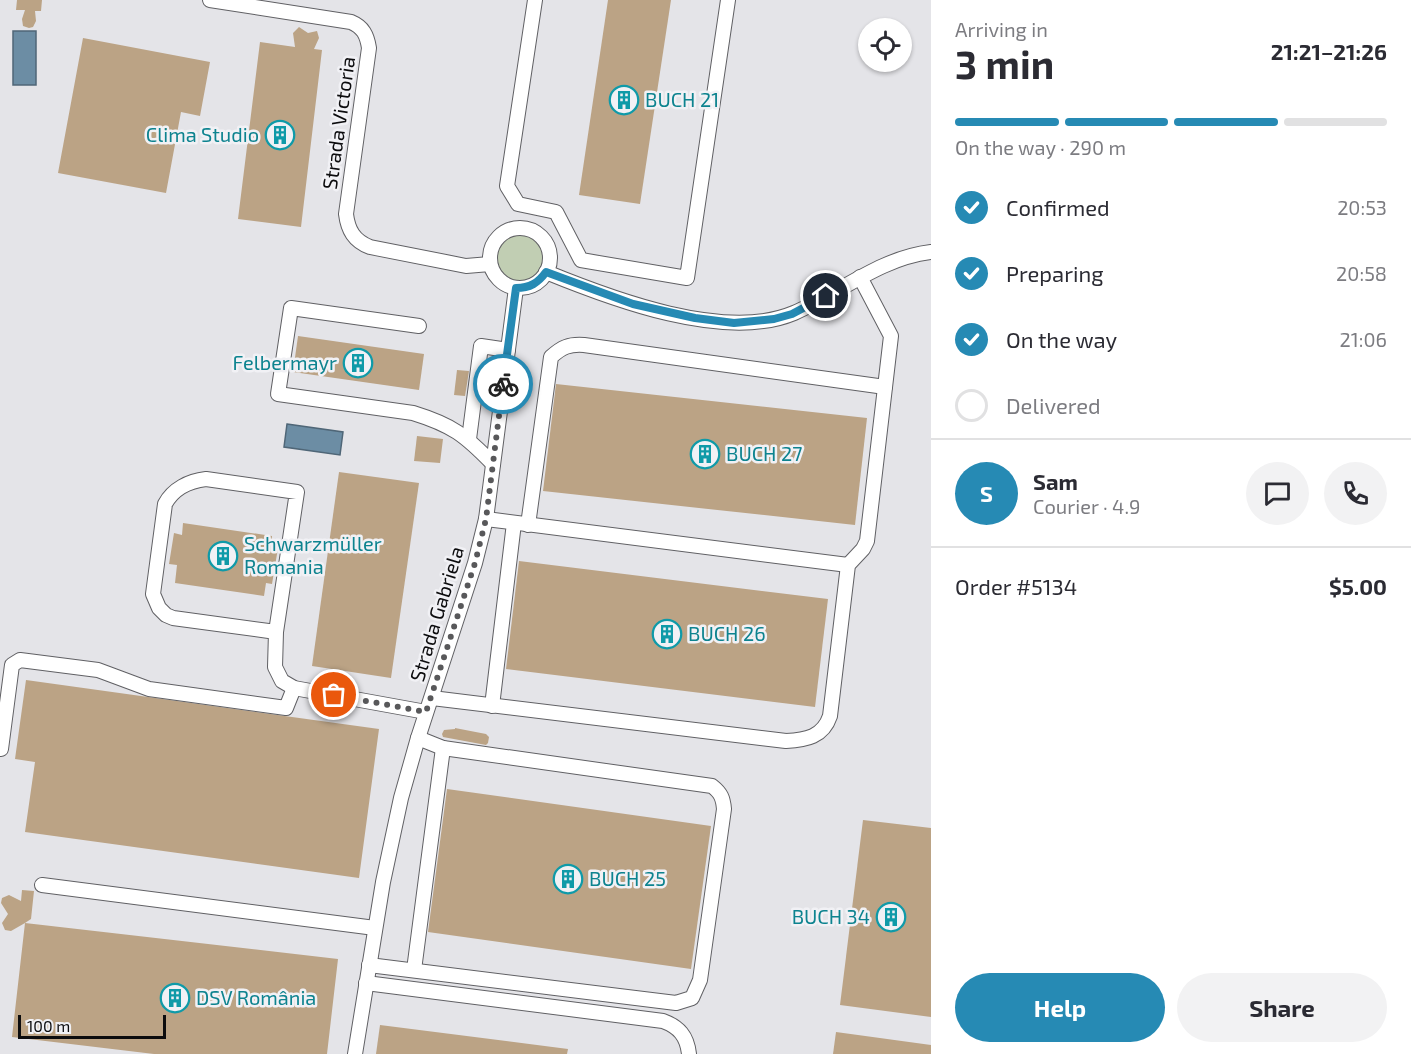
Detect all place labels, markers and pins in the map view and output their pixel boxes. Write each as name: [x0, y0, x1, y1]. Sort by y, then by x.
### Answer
building icon: BUCH 21: [608, 84, 640, 116]
place label: BUCH 21: [645, 87, 719, 111]
building icon: Clima Studio: [264, 119, 296, 151]
place label: Clima Studio: [146, 122, 259, 146]
pin: [800, 270, 851, 321]
building icon: Felbermayr: [342, 347, 374, 379]
place label: Felbermayr: [233, 350, 337, 374]
building icon: BUCH 27: [689, 438, 721, 470]
place label: BUCH 27: [726, 441, 802, 465]
place label: Schwarzmüller Romania: [244, 531, 382, 578]
building icon: Schwarzmüller Romania: [207, 540, 239, 572]
building icon: BUCH 26: [651, 618, 683, 650]
place label: BUCH 26: [688, 621, 766, 645]
pin: [308, 669, 359, 720]
building icon: BUCH 25: [552, 863, 584, 895]
place label: BUCH 25: [589, 866, 666, 890]
building icon: BUCH 34: [875, 901, 907, 933]
place label: BUCH 34: [792, 904, 870, 928]
building icon: DSV România: [159, 982, 191, 1014]
place label: DSV România: [196, 985, 316, 1009]

